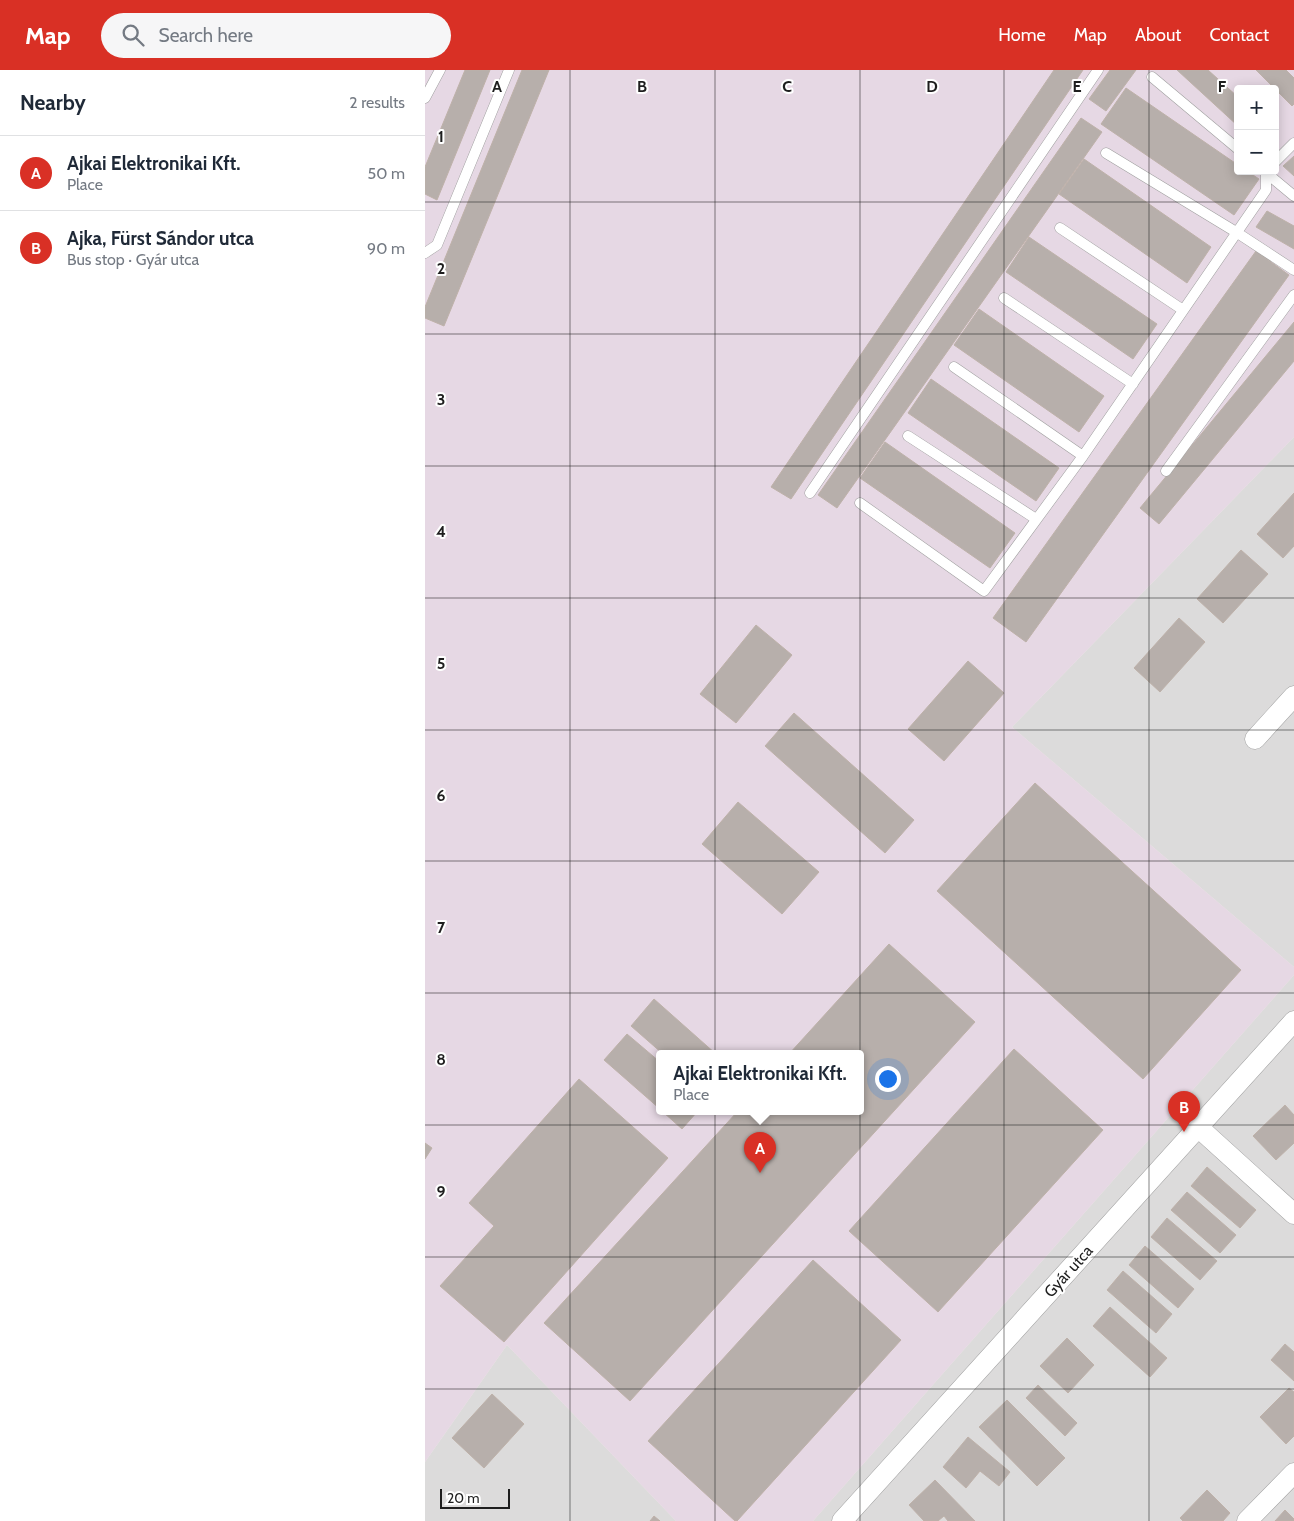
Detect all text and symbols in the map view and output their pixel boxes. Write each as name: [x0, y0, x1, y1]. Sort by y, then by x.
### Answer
search box: [101, 13, 451, 58]
text: Map: [25, 21, 71, 50]
icon: search: [119, 21, 147, 49]
text: Search here: [159, 24, 253, 47]
text: Home: [998, 24, 1046, 46]
text: Map: [1074, 24, 1107, 46]
text: About: [1135, 24, 1181, 46]
text: Contact: [1209, 24, 1269, 46]
text: A: [492, 77, 502, 96]
text: B: [637, 77, 647, 96]
text: C: [782, 77, 792, 96]
text: D: [926, 77, 938, 96]
text: E: [1072, 77, 1082, 96]
text: F: [1218, 77, 1227, 96]
map controls: [1234, 85, 1279, 175]
button: +: [1234, 85, 1279, 130]
text: Nearby: [20, 90, 86, 115]
text: 2 results: [349, 93, 405, 112]
text: 1: [438, 127, 444, 146]
button: −: [1234, 130, 1279, 175]
text: Ajkai Elektronikai Kft.: [67, 152, 240, 175]
text: A: [31, 164, 41, 183]
text: 50 m: [368, 164, 405, 183]
text: Place: [67, 175, 103, 194]
text: Ajka, Fürst Sándor utca: [67, 227, 254, 250]
text: B: [31, 239, 41, 258]
text: 90 m: [367, 239, 405, 258]
text: Bus stop · Gyár utca: [67, 250, 199, 269]
text: 2: [437, 259, 445, 278]
text: 3: [437, 390, 445, 409]
text: 4: [436, 522, 446, 541]
text: 5: [437, 654, 445, 673]
text: 6: [437, 786, 446, 805]
text: 7: [437, 918, 446, 937]
text: 8: [436, 1050, 446, 1069]
popup: [656, 1050, 864, 1115]
text: Ajkai Elektronikai Kft.: [673, 1062, 847, 1085]
your location: [875, 1066, 901, 1092]
text: Place: [673, 1085, 709, 1104]
pin: B: [1168, 1091, 1200, 1132]
pin: A: [744, 1132, 776, 1173]
text: 9: [437, 1182, 446, 1201]
street label: Gyár utca: [1040, 1241, 1097, 1301]
scale bar: [440, 1486, 510, 1509]
text: 20 m: [447, 1489, 480, 1507]

